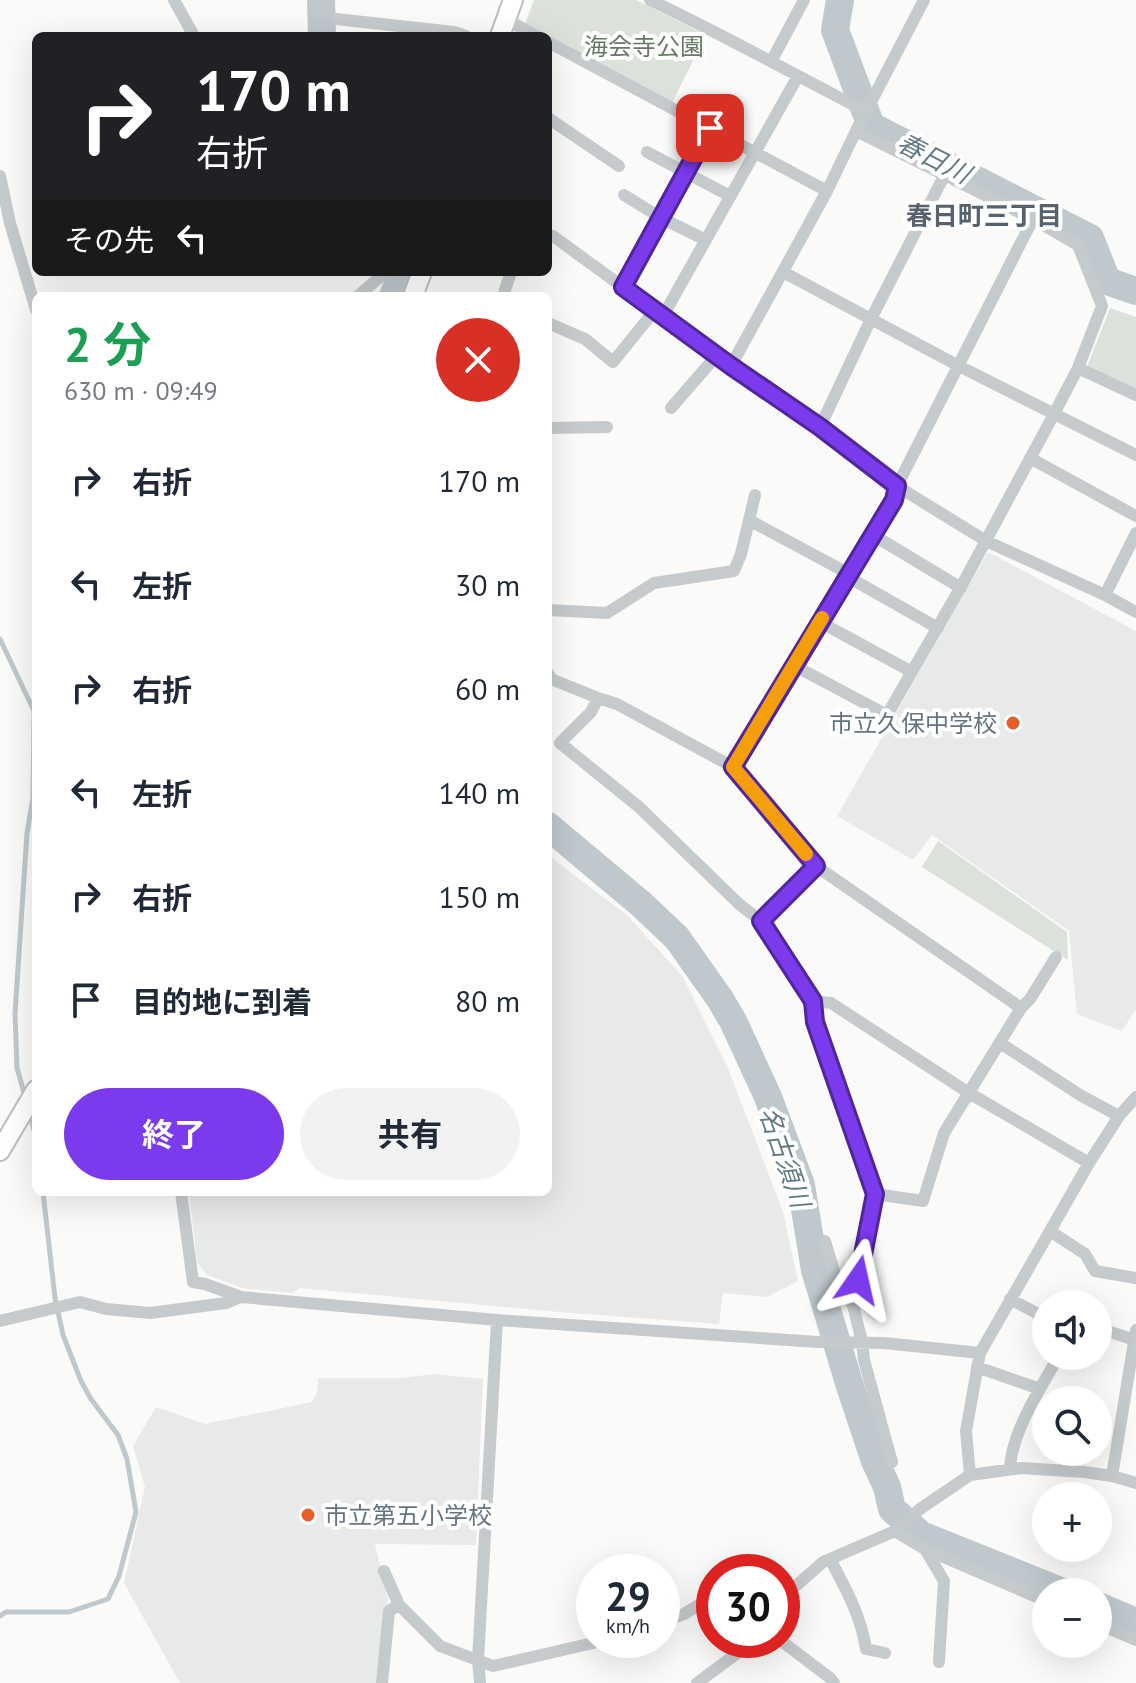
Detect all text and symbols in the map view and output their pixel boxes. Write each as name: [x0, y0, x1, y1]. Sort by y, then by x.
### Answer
park label: 海会寺公園: [584, 31, 704, 62]
text: 170 m: [196, 54, 351, 126]
icon: right: [64, 64, 168, 168]
pin: [676, 94, 744, 162]
icon: arrive: [688, 106, 732, 150]
water label: 春日川: [892, 126, 979, 192]
text: 右折: [196, 129, 268, 176]
district label: 春日町三丁目: [906, 199, 1062, 232]
icon: left: [170, 216, 214, 260]
text: その先: [64, 220, 154, 259]
text: 2 分: [64, 313, 151, 375]
button: close: [436, 318, 520, 402]
text: 630 m · 09:49: [64, 374, 218, 407]
icon: right: [64, 458, 108, 502]
text: 170 m: [439, 461, 520, 500]
text: 右折: [132, 462, 192, 501]
icon: left: [64, 562, 108, 606]
text: 30 m: [455, 565, 520, 604]
text: 左折: [132, 566, 192, 605]
icon: right: [64, 666, 108, 710]
text: 60 m: [455, 669, 520, 708]
text: 右折: [132, 670, 192, 709]
place label: 市立久保中学校: [829, 708, 997, 739]
marker: 市立久保中学校: [1004, 714, 1022, 732]
icon: left: [64, 770, 108, 814]
text: 140 m: [439, 773, 520, 812]
text: 左折: [132, 774, 192, 813]
icon: right: [64, 874, 108, 918]
text: 150 m: [439, 877, 520, 916]
text: 右折: [132, 878, 192, 917]
icon: arrive: [64, 978, 108, 1022]
text: 80 m: [455, 981, 520, 1020]
text: 目的地に到着: [132, 982, 312, 1021]
button: 終了: [64, 1088, 284, 1180]
button: 共有: [300, 1088, 520, 1180]
water label: 名古須川: [752, 1102, 819, 1214]
position arrow: [816, 1238, 900, 1322]
map controls: [1032, 1290, 1112, 1658]
button: sound: [1032, 1290, 1112, 1370]
button: search: [1032, 1386, 1112, 1466]
button: +: [1032, 1482, 1112, 1562]
place label: 市立第五小学校: [324, 1500, 492, 1531]
marker: 市立第五小学校: [299, 1506, 317, 1524]
speed limit sign: 30: [696, 1554, 800, 1658]
text: 29: [605, 1570, 651, 1622]
button: −: [1032, 1578, 1112, 1658]
text: km/h: [606, 1613, 650, 1639]

